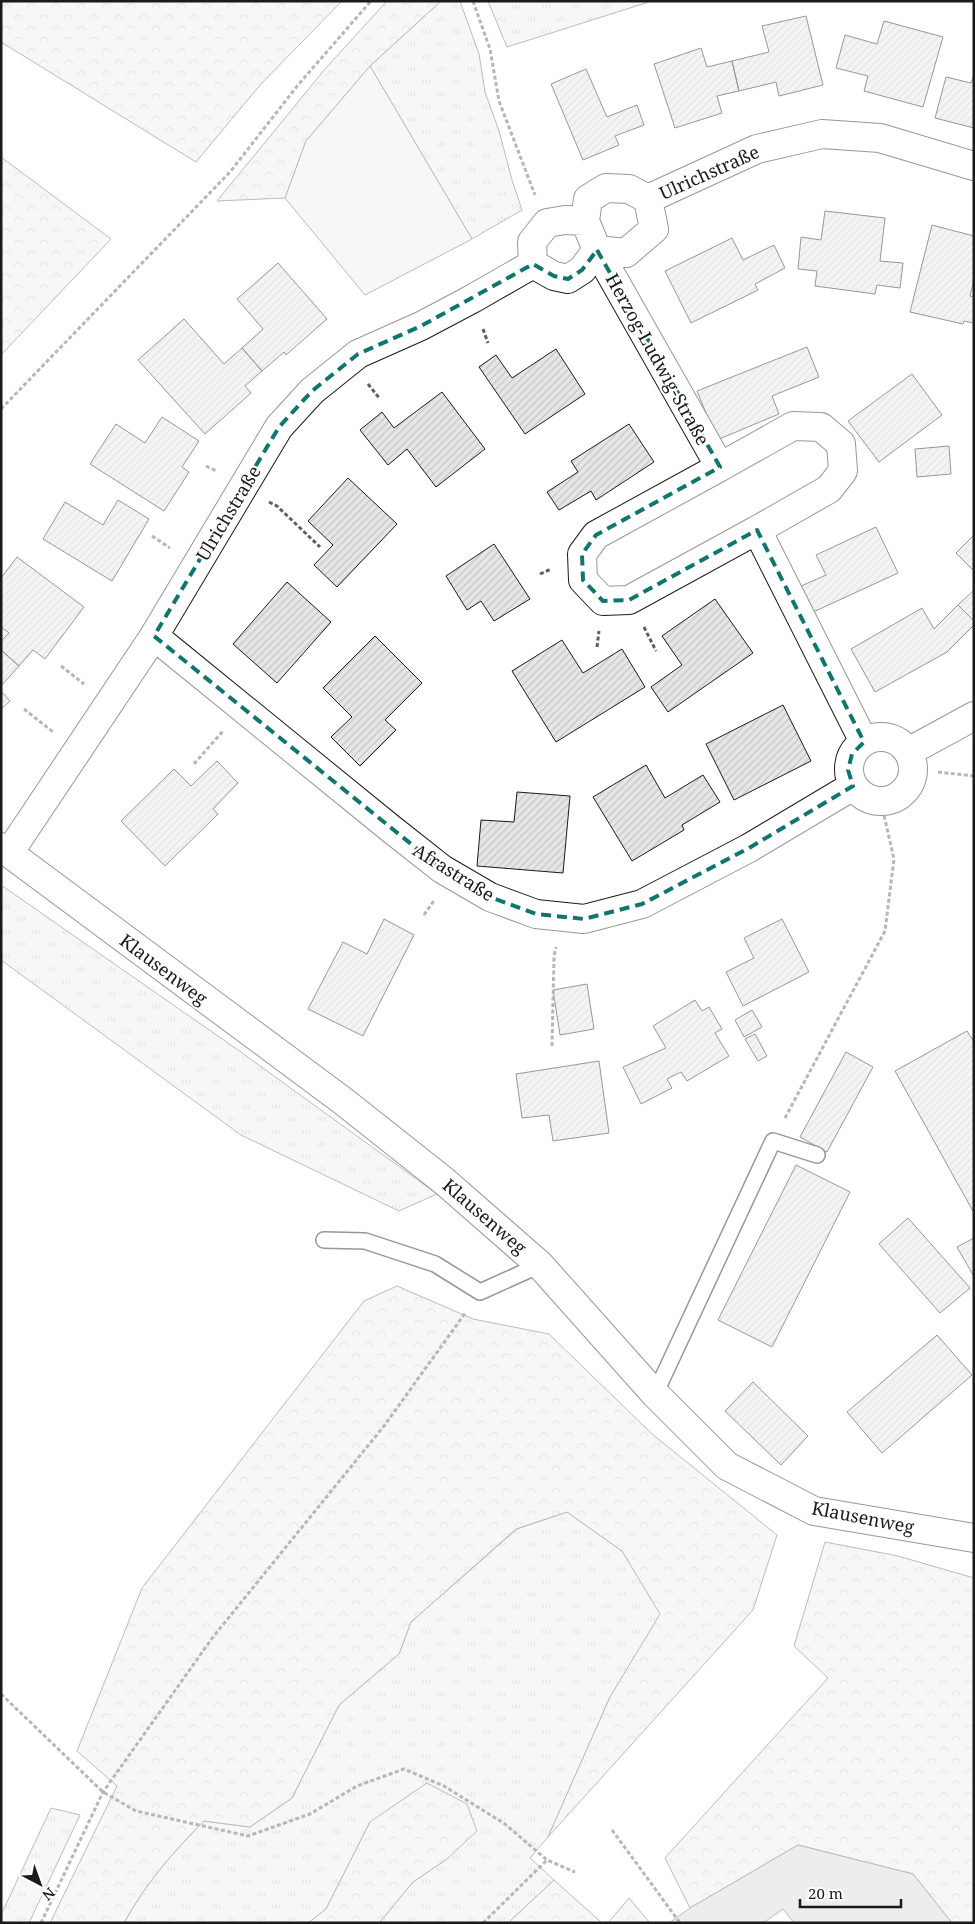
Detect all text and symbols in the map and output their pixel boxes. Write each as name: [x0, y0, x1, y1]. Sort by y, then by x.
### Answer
street label: Ulrichstraße: [655, 139, 763, 205]
street label: Herzog-Ludwig-Straße: [601, 269, 715, 449]
street label: Ulrichstraße: [190, 461, 266, 565]
street label: Afrastraße: [409, 838, 499, 906]
street label: Klausenweg: [115, 928, 213, 1010]
street label: Klausenweg: [438, 1173, 532, 1259]
street label: Klausenweg: [810, 1495, 917, 1539]
north arrow: [15, 1859, 65, 1909]
scale bar: [800, 1876, 901, 1908]
text: N: [38, 1883, 59, 1905]
text: 20 m: [808, 1883, 843, 1903]

